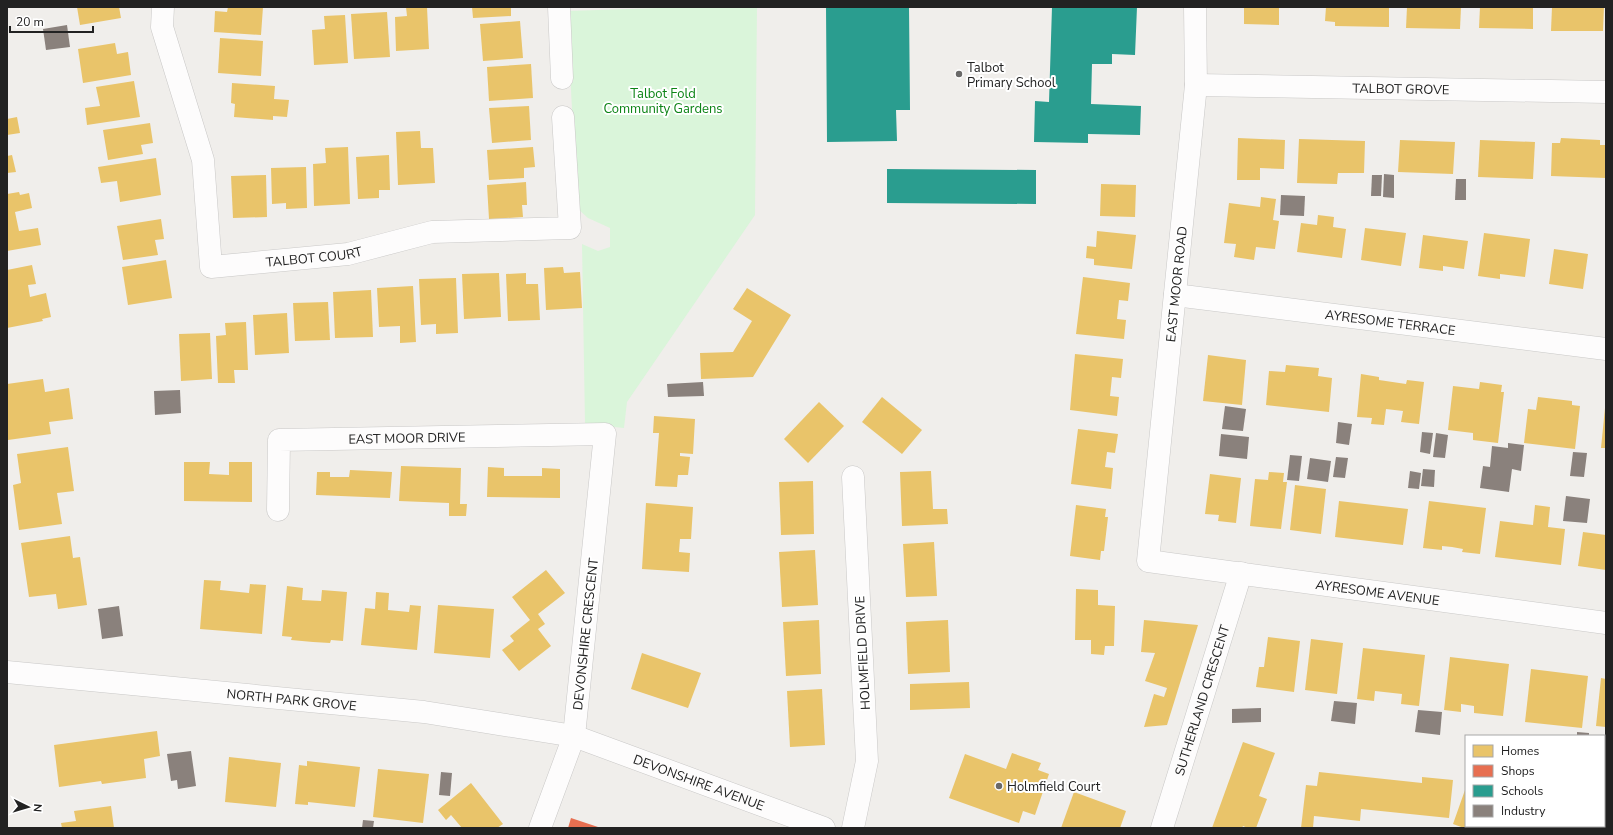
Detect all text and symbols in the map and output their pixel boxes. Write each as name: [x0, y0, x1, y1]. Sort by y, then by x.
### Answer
scale bar: [10, 8, 93, 34]
text: 20 m: [16, 14, 44, 30]
place label: Talbot Primary School: [967, 59, 1056, 92]
marker: Talbot Primary School: [954, 69, 964, 79]
street label: TALBOT GROVE: [1352, 80, 1450, 99]
park label: Talbot Fold Community Gardens: [603, 85, 723, 118]
street label: EAST MOOR ROAD: [1162, 225, 1192, 343]
street label: TALBOT COURT: [265, 243, 365, 272]
street label: AYRESOME TERRACE: [1324, 306, 1456, 340]
street label: EAST MOOR DRIVE: [348, 429, 466, 449]
street label: DEVONSHIRE CRESCENT: [569, 557, 603, 711]
street label: AYRESOME AVENUE: [1314, 576, 1440, 610]
street label: HOLMFIELD DRIVE: [851, 595, 875, 711]
street label: SUTHERLAND CRESCENT: [1171, 622, 1235, 778]
street label: NORTH PARK GROVE: [226, 685, 357, 715]
legend: [1465, 735, 1605, 827]
text: Homes: [1501, 743, 1539, 759]
street label: DEVONSHIRE AVENUE: [631, 751, 767, 815]
text: Shops: [1501, 763, 1535, 779]
place label: Holmfield Court: [1007, 778, 1101, 796]
marker: Holmfield Court: [994, 781, 1004, 791]
text: Schools: [1501, 783, 1544, 799]
north arrow: [8, 787, 48, 827]
text: N: [30, 803, 45, 813]
text: Industry: [1501, 803, 1546, 819]

